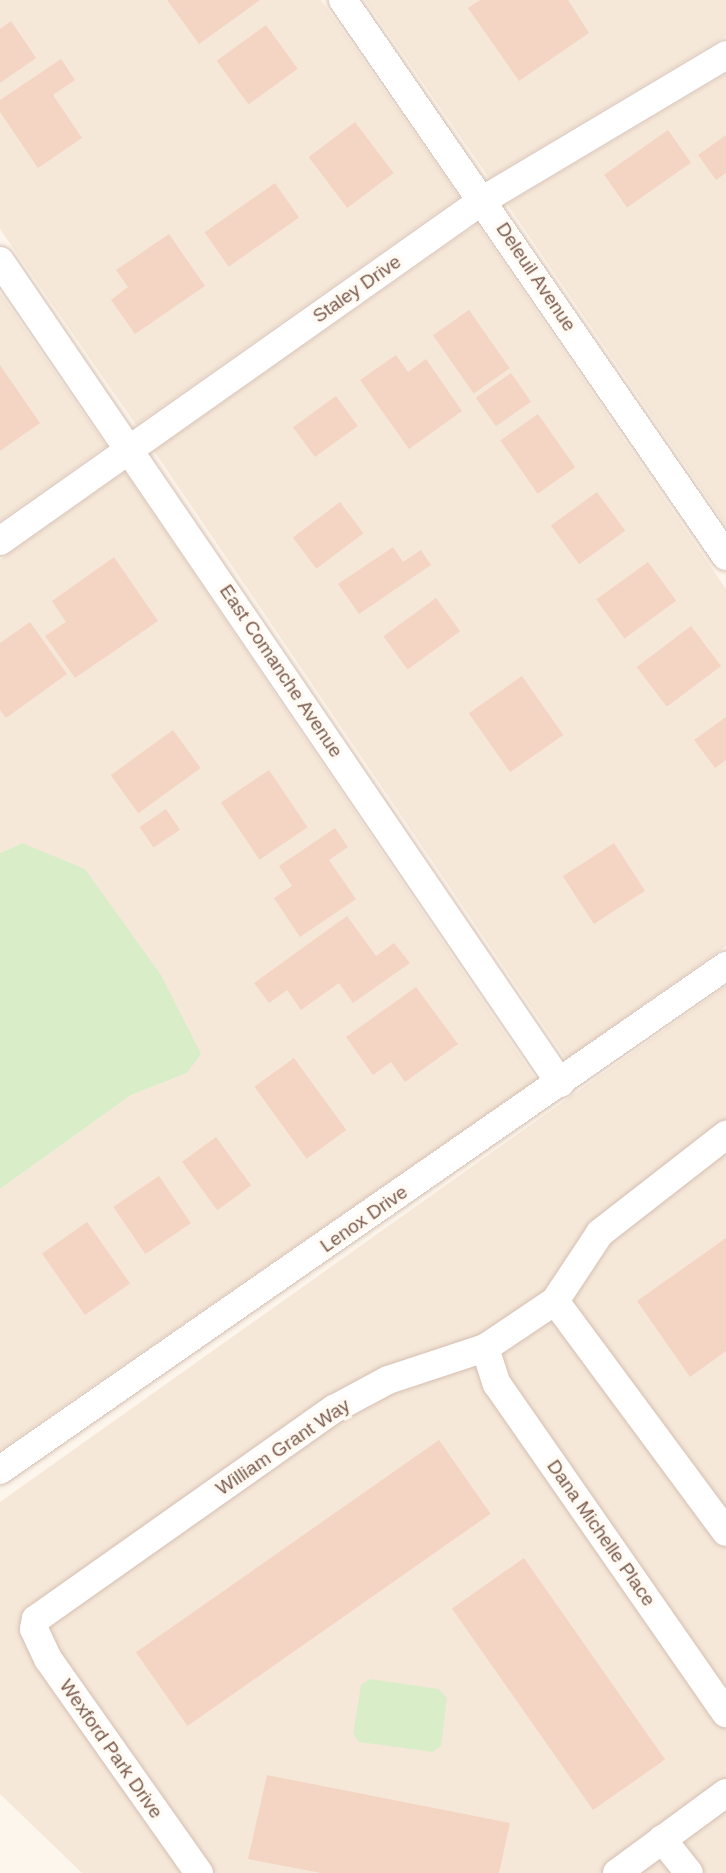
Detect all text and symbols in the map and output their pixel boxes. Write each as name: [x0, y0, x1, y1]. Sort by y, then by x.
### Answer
street label: Deleuil Avenue: [491, 218, 581, 336]
street label: Staley Drive: [309, 250, 405, 328]
street label: East Comanche Avenue: [214, 580, 348, 762]
street label: Lenox Drive: [316, 1181, 412, 1257]
street label: William Grant Way: [212, 1394, 354, 1500]
street label: Dana Michelle Place: [542, 1456, 660, 1610]
street label: Wexford Park Drive: [55, 1675, 167, 1823]

